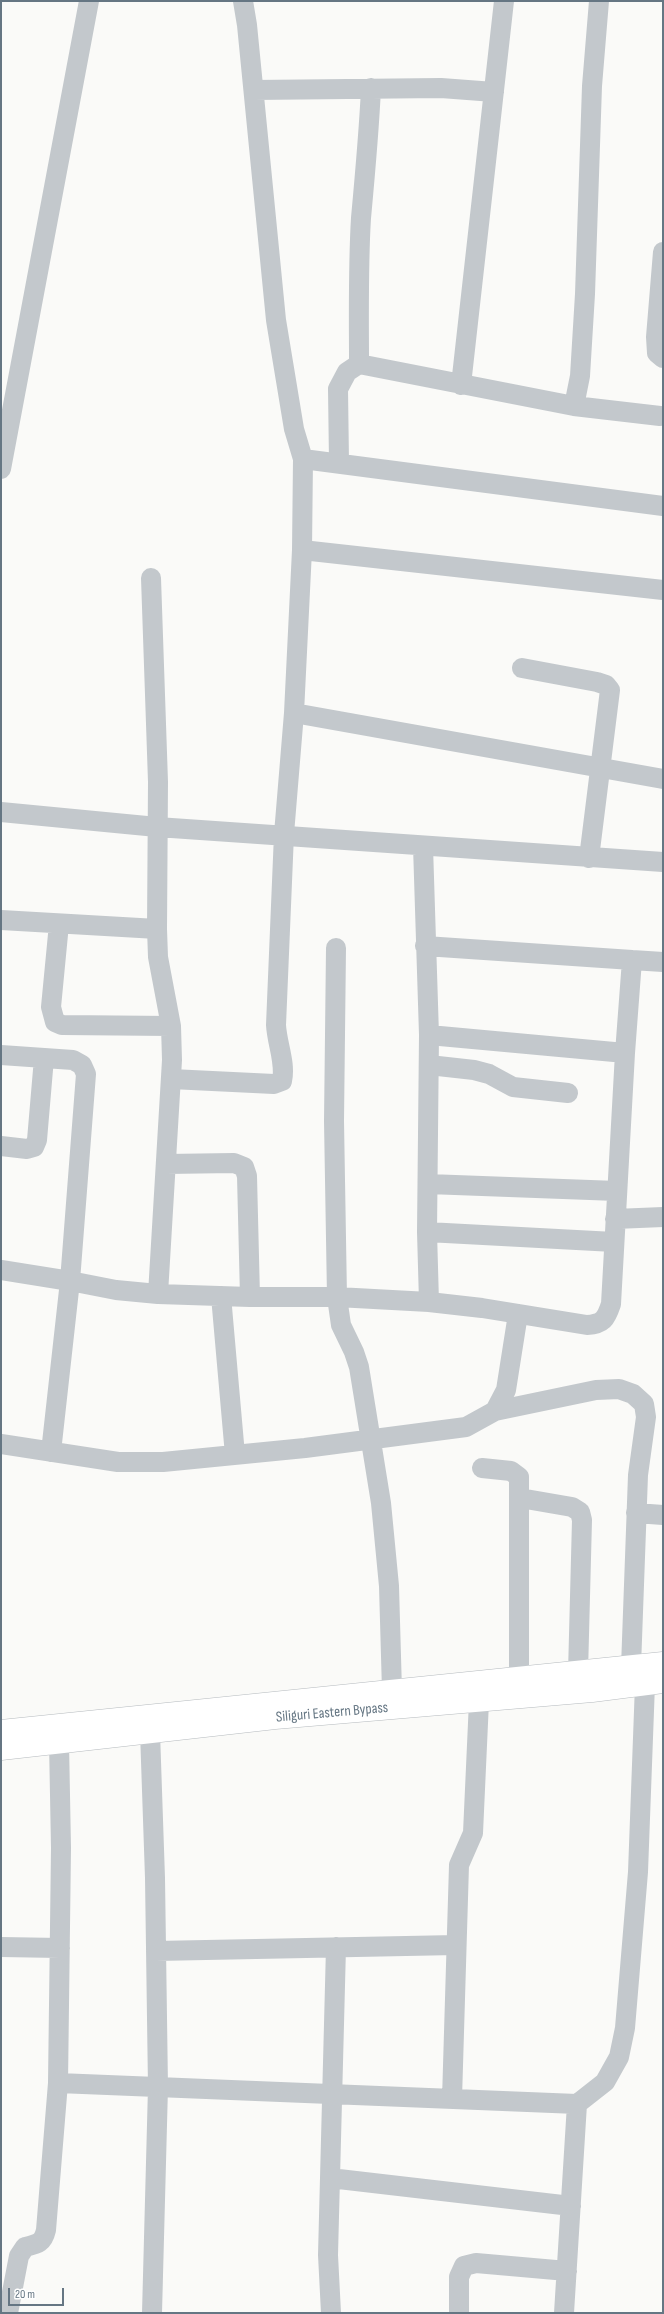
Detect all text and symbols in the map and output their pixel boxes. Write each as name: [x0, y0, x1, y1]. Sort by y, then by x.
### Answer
street label: Siliguri Eastern Bypass: [275, 1699, 389, 1727]
scale bar: [10, 2280, 66, 2306]
text: 20 m: [15, 2287, 35, 2302]

